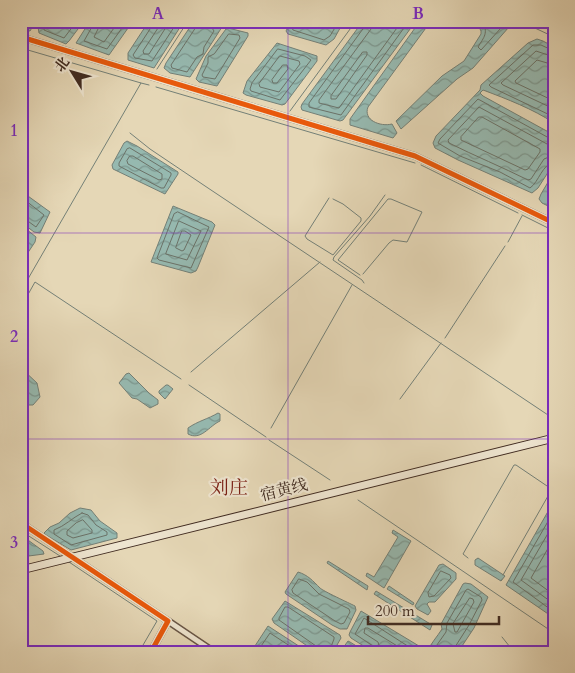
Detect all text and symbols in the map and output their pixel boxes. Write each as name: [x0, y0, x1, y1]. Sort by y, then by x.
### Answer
text: A: [152, 3, 164, 25]
text: B: [412, 3, 424, 25]
north arrow: [48, 48, 98, 98]
text: 北: [50, 53, 74, 76]
text: 1: [10, 120, 18, 142]
text: 2: [10, 326, 18, 348]
street label: 宿黄线: [258, 474, 310, 506]
district label: 刘庄: [210, 475, 248, 501]
text: 3: [10, 532, 18, 554]
scale bar: [368, 593, 499, 625]
text: 200 m: [375, 601, 415, 621]

